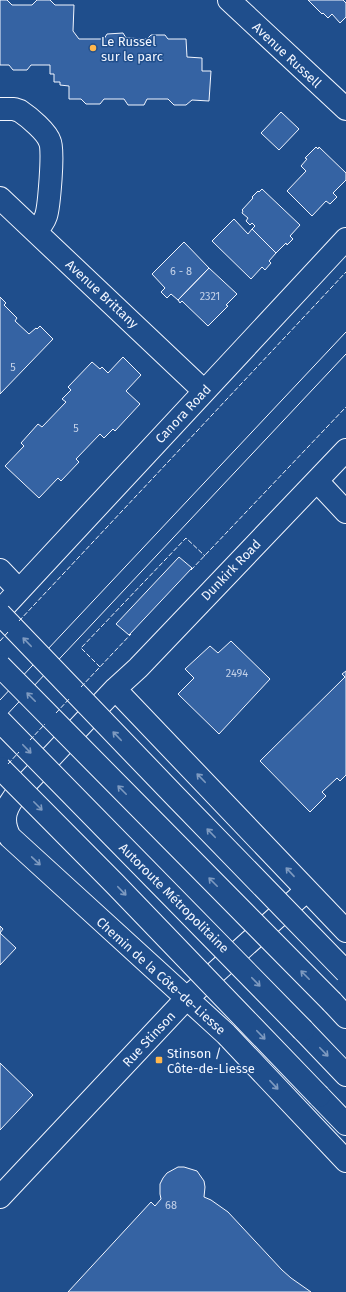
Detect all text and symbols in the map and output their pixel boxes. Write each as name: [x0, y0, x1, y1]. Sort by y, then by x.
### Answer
street label: Avenue Russell: [249, 19, 325, 91]
place label: Le Russel sur le parc: [101, 34, 163, 64]
marker: Le Russel sur le parc: [88, 43, 98, 53]
street label: Avenue Brittany: [63, 257, 142, 332]
house number: 6 - 8: [170, 265, 192, 278]
house number: 2321: [200, 290, 220, 303]
house number: 5: [10, 361, 16, 374]
street label: Canora Road: [152, 382, 214, 446]
house number: 5: [73, 422, 79, 435]
street label: Dunkirk Road: [198, 536, 264, 604]
one-way arrow: [22, 637, 32, 647]
house number: 2494: [226, 667, 248, 680]
one-way arrow: [26, 692, 36, 702]
one-way arrow: [112, 731, 122, 741]
one-way arrow: [22, 744, 32, 754]
one-way arrow: [196, 773, 206, 783]
one-way arrow: [117, 785, 127, 795]
one-way arrow: [33, 801, 43, 811]
one-way arrow: [206, 828, 216, 838]
street label: Autoroute Métropolitaine: [116, 840, 232, 956]
one-way arrow: [30, 856, 40, 865]
one-way arrow: [286, 867, 295, 878]
one-way arrow: [209, 877, 218, 887]
one-way arrow: [117, 886, 127, 896]
street label: Chemin de la Côte-de-Liesse: [93, 914, 229, 1038]
one-way arrow: [300, 970, 310, 980]
one-way arrow: [251, 977, 261, 987]
street label: Rue Stinson: [120, 1008, 178, 1070]
one-way arrow: [256, 1030, 265, 1040]
place label: Stinson / Côte-de-Liesse: [167, 1046, 255, 1076]
one-way arrow: [320, 1047, 329, 1057]
marker: Stinson / Côte-de-Liesse: [154, 1055, 164, 1065]
one-way arrow: [270, 1080, 279, 1090]
house number: 68: [165, 1199, 177, 1212]

